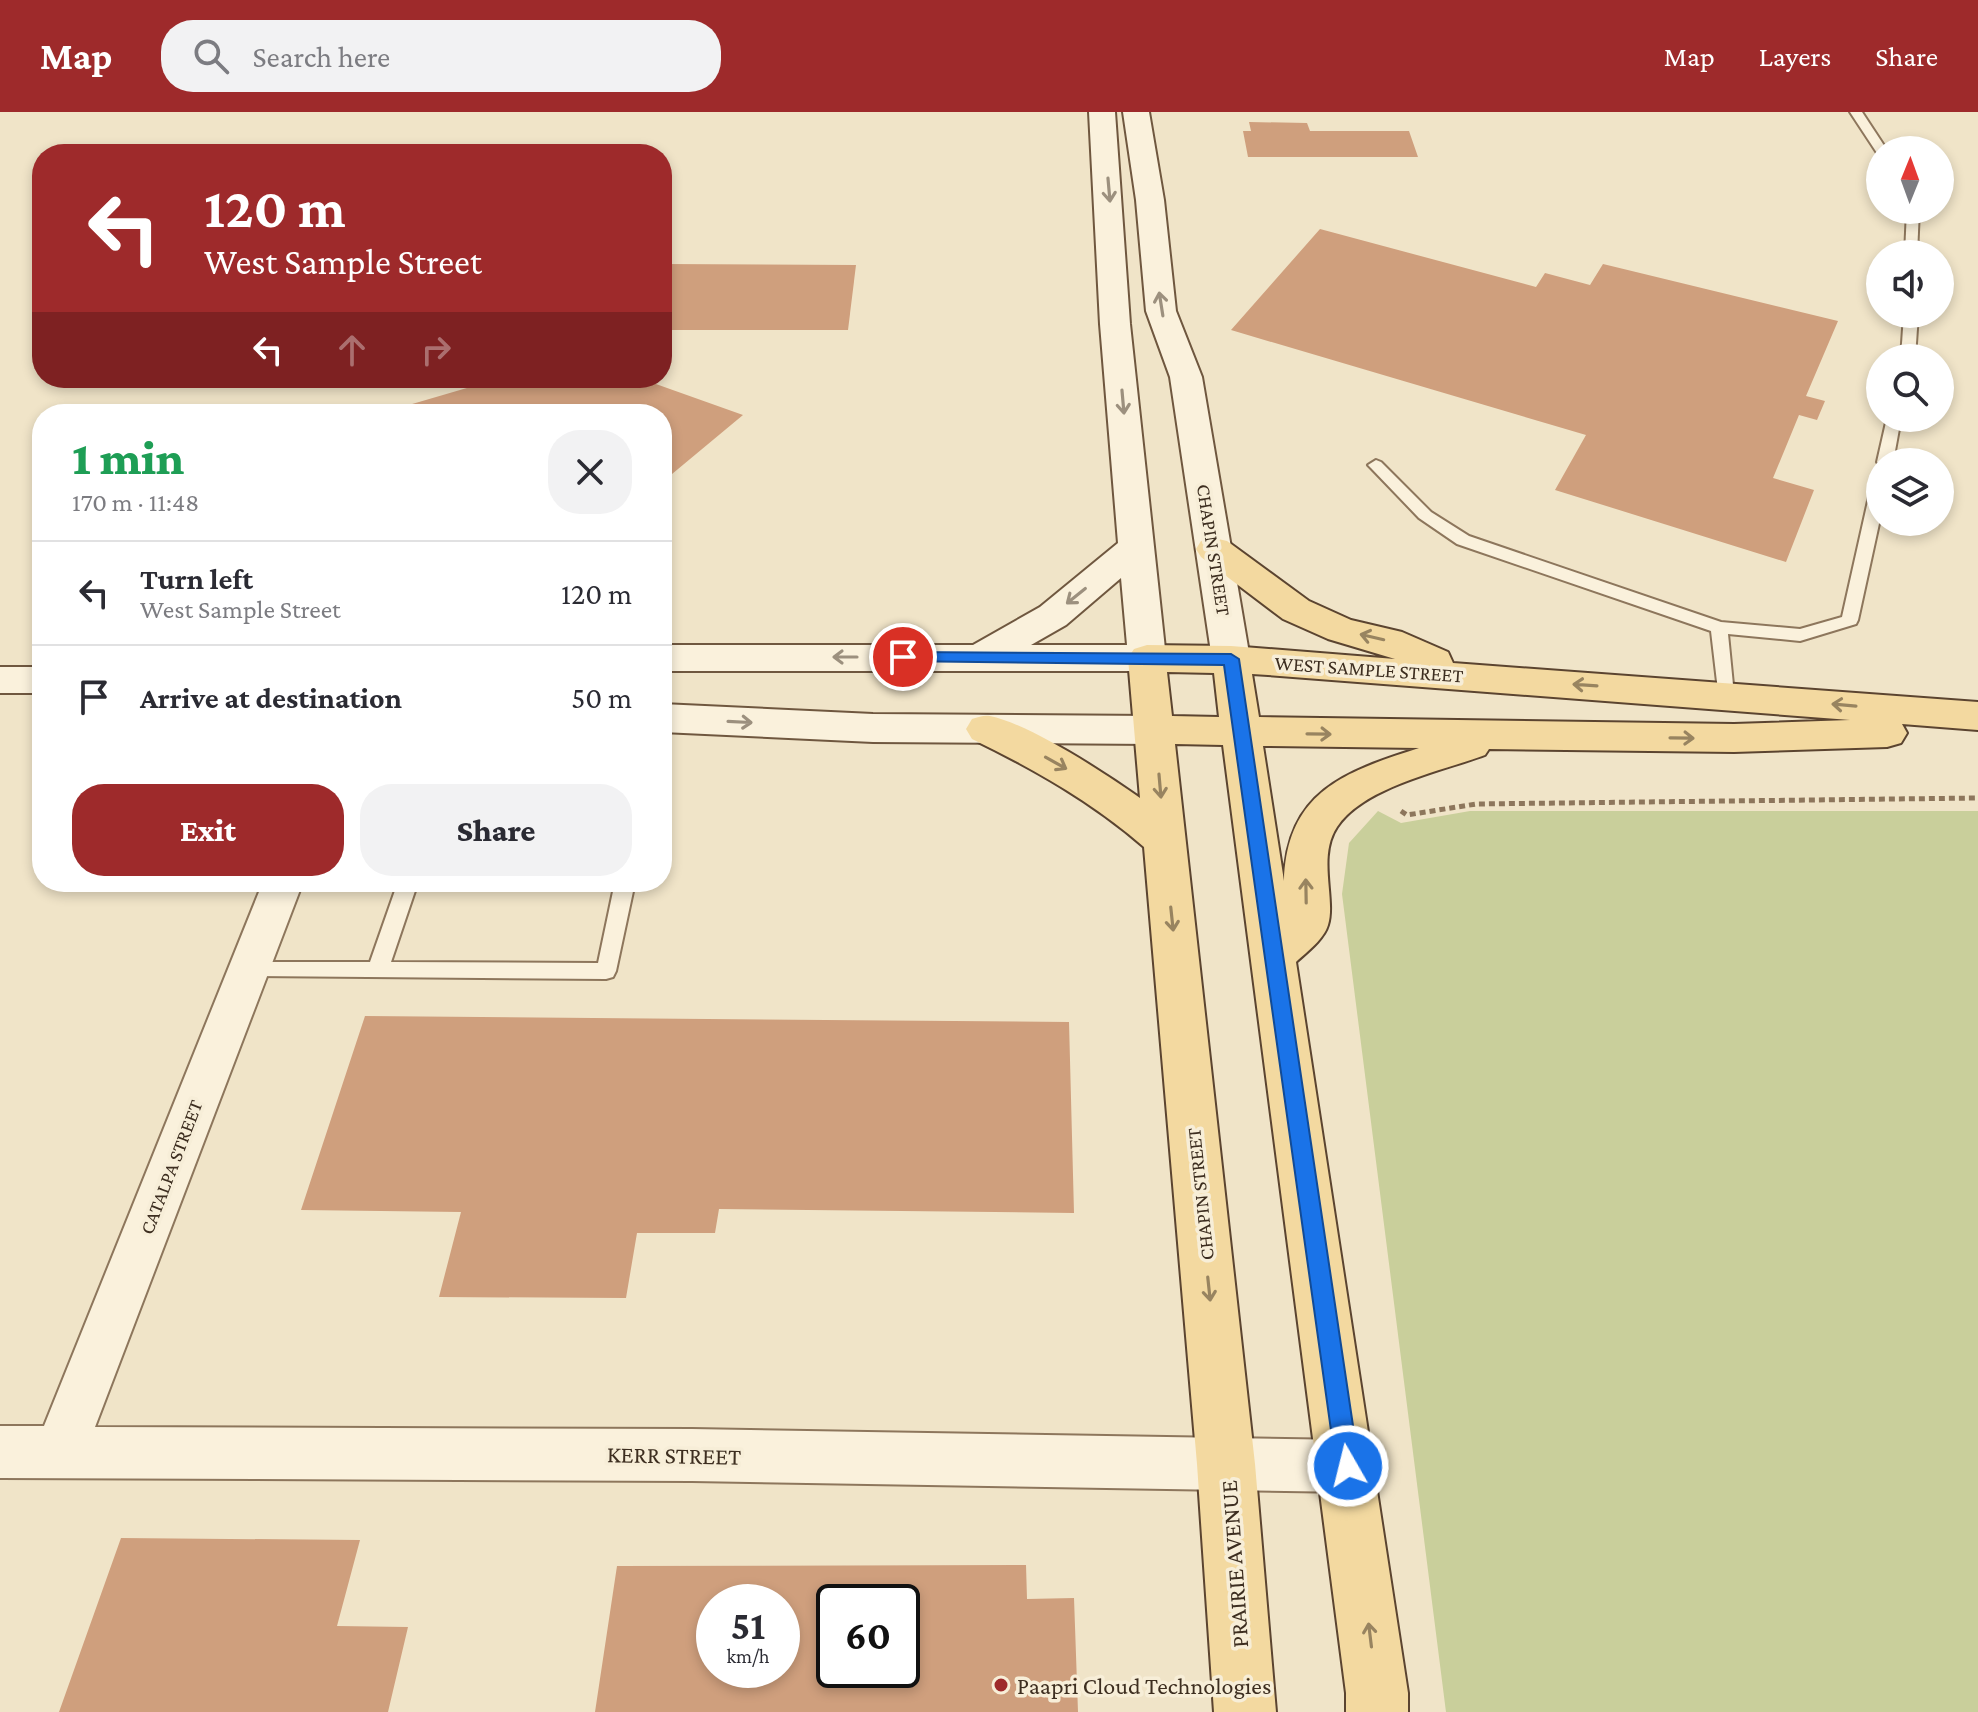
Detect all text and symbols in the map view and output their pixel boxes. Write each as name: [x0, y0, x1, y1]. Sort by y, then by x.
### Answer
search box: [161, 20, 721, 92]
icon: search: [189, 34, 233, 78]
text: Map: [40, 35, 113, 77]
text: Search here: [253, 40, 390, 73]
text: Map: [1664, 41, 1715, 72]
text: Layers: [1759, 41, 1831, 72]
text: Share: [1875, 41, 1938, 72]
north arrow: [1866, 136, 1954, 224]
map controls: [1866, 136, 1954, 536]
icon: left: [72, 176, 176, 280]
one-way arrow: [1102, 176, 1117, 203]
text: 120 m: [204, 177, 346, 239]
button: sound: [1866, 240, 1954, 328]
text: West Sample Street: [204, 242, 482, 282]
one-way arrow: [1153, 291, 1168, 317]
icon: left: [246, 328, 290, 372]
icon: ahead: [330, 328, 374, 372]
icon: right: [414, 328, 458, 372]
button: search: [1866, 344, 1954, 432]
one-way arrow: [1115, 388, 1130, 414]
button: close: [548, 430, 632, 514]
text: 1 min: [72, 431, 184, 484]
button: layers: [1866, 448, 1954, 536]
street label: CHAPIN STREET: [1193, 483, 1235, 618]
text: 170 m · 11:48: [72, 488, 199, 517]
text: Turn left: [140, 562, 253, 595]
icon: left: [72, 571, 116, 615]
text: 120 m: [561, 577, 632, 610]
one-way arrow: [1066, 588, 1087, 605]
text: West Sample Street: [140, 595, 341, 624]
pin: [869, 623, 937, 691]
one-way arrow: [1360, 629, 1386, 644]
icon: arrive: [881, 635, 925, 679]
one-way arrow: [832, 649, 859, 665]
street label: WEST SAMPLE STREET: [1274, 651, 1464, 687]
icon: arrive: [72, 675, 116, 719]
one-way arrow: [1572, 677, 1599, 692]
text: Arrive at destination: [140, 681, 402, 714]
text: 50 m: [571, 681, 632, 714]
one-way arrow: [1831, 697, 1858, 712]
one-way arrow: [726, 714, 753, 729]
one-way arrow: [1305, 726, 1332, 741]
one-way arrow: [1668, 730, 1695, 746]
one-way arrow: [1044, 755, 1067, 771]
one-way arrow: [1152, 772, 1167, 799]
button: Exit: [72, 784, 344, 876]
button: Share: [360, 784, 632, 876]
one-way arrow: [1298, 878, 1314, 905]
one-way arrow: [1165, 905, 1180, 932]
street label: CATALPA STREET: [135, 1097, 207, 1237]
street label: CHAPIN STREET: [1182, 1127, 1218, 1261]
one-way arrow: [1202, 1275, 1217, 1302]
position arrow: [1306, 1424, 1390, 1508]
street label: KERR STREET: [607, 1440, 741, 1470]
street label: PRAIRIE AVENUE: [1215, 1479, 1253, 1649]
speed limit sign: 60: [816, 1584, 920, 1688]
text: 51: [731, 1603, 765, 1648]
one-way arrow: [1362, 1622, 1377, 1648]
text: km/h: [726, 1645, 770, 1667]
place label: Paapri Cloud Technologies: [1017, 1672, 1271, 1699]
marker: Paapri Cloud Technologies: [992, 1676, 1010, 1694]

